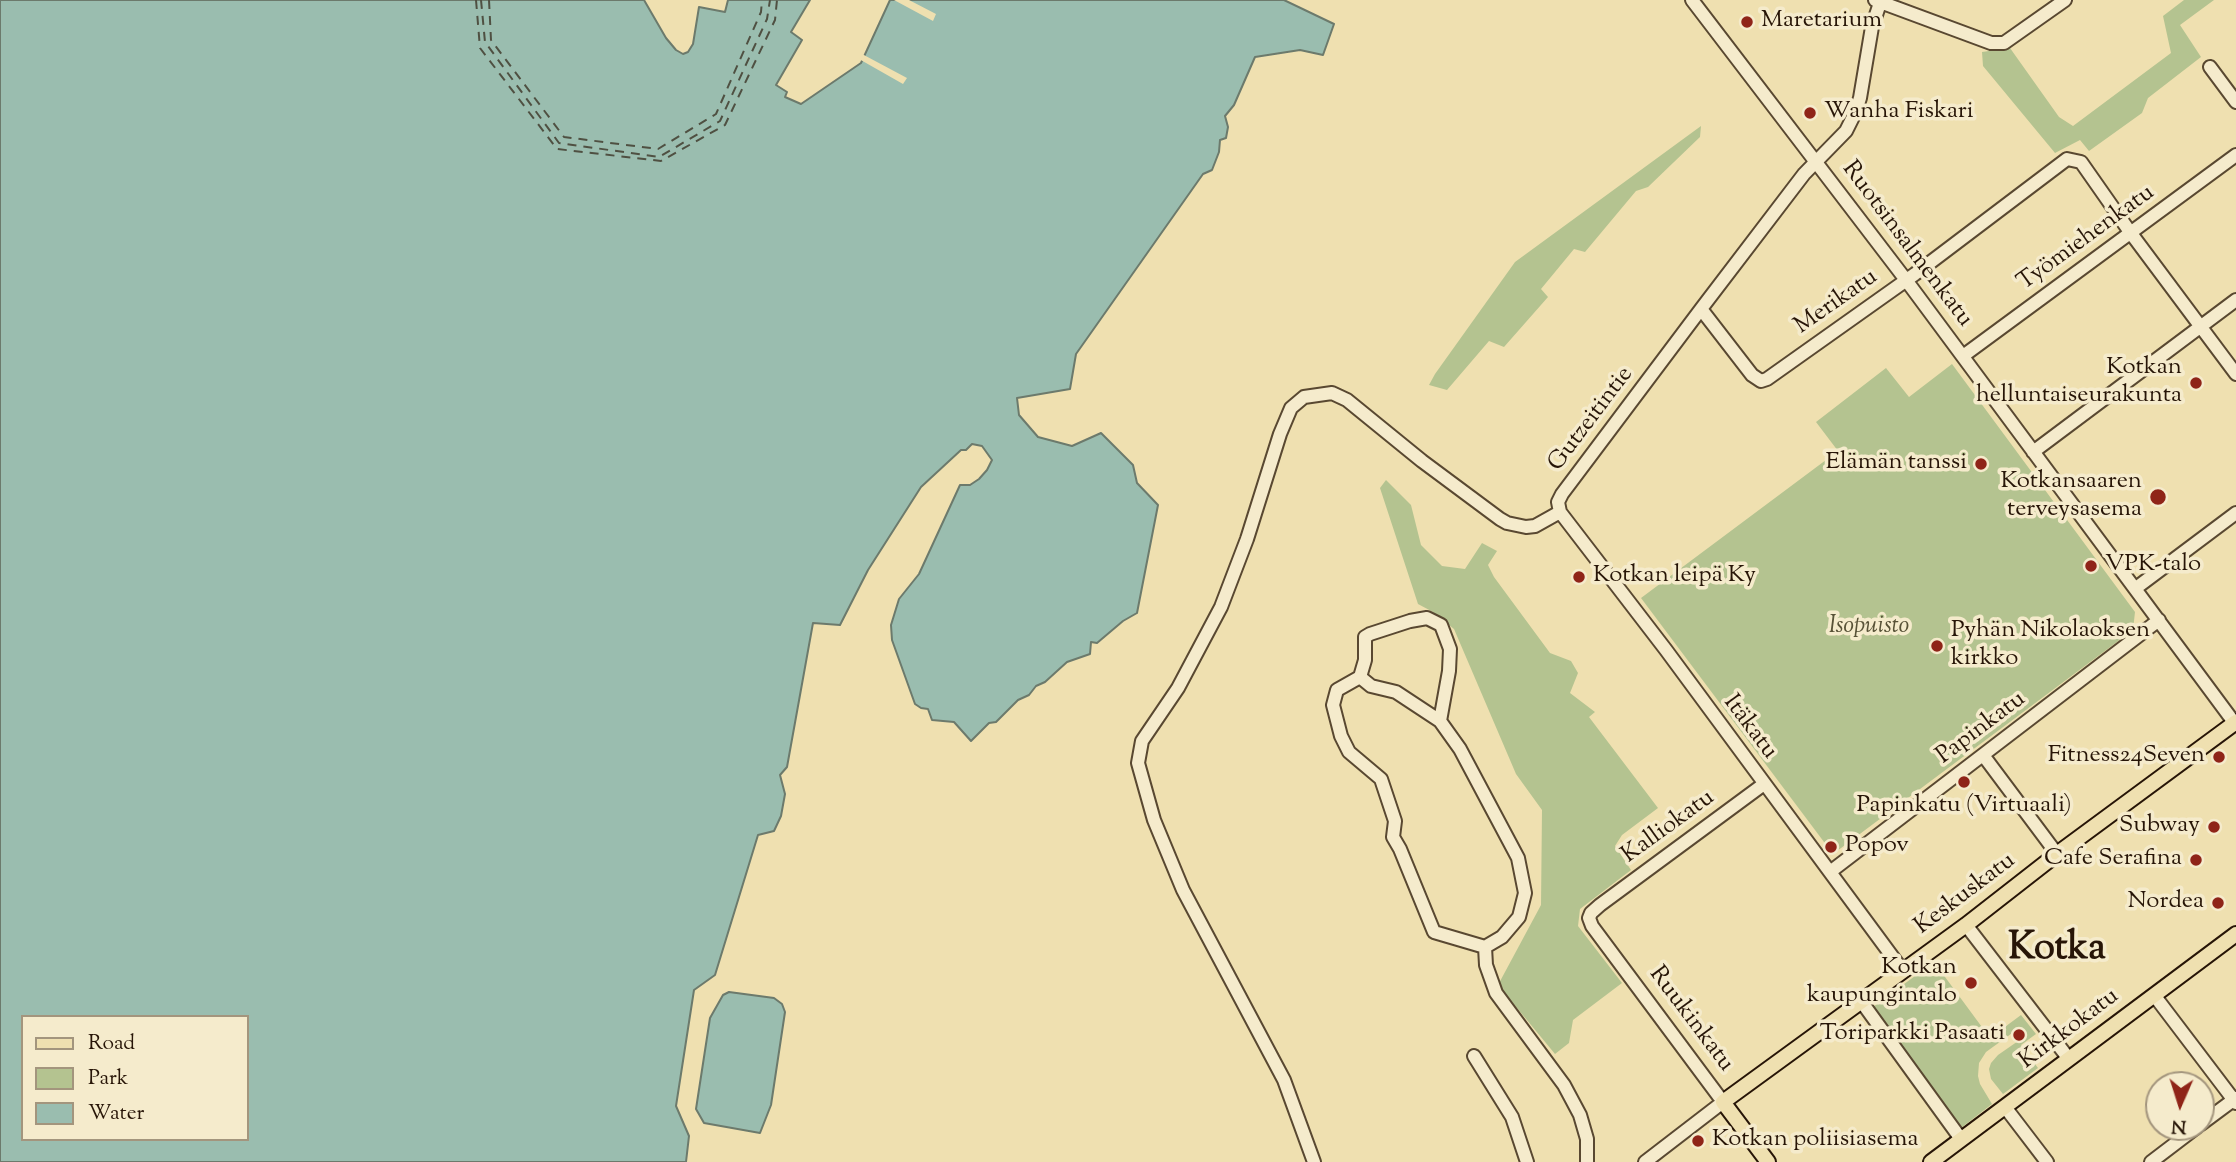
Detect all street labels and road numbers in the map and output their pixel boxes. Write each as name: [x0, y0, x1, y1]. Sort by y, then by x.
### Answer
street label: Ruotsinsalmenkatu: [1834, 156, 1978, 334]
street label: Työmiehenkatu: [2013, 180, 2161, 298]
street label: Merikatu: [1790, 264, 1884, 342]
street label: Gutzeitintie: [1543, 362, 1641, 478]
street label: Papinkatu: [1932, 686, 2032, 772]
street label: Itäkatu: [1716, 690, 1782, 766]
street label: Kalliokatu: [1617, 785, 1721, 871]
street label: Keskuskatu: [1910, 848, 2022, 942]
street label: Ruukinkatu: [1641, 962, 1739, 1078]
street label: Kirkkokatu: [2014, 983, 2126, 1077]

